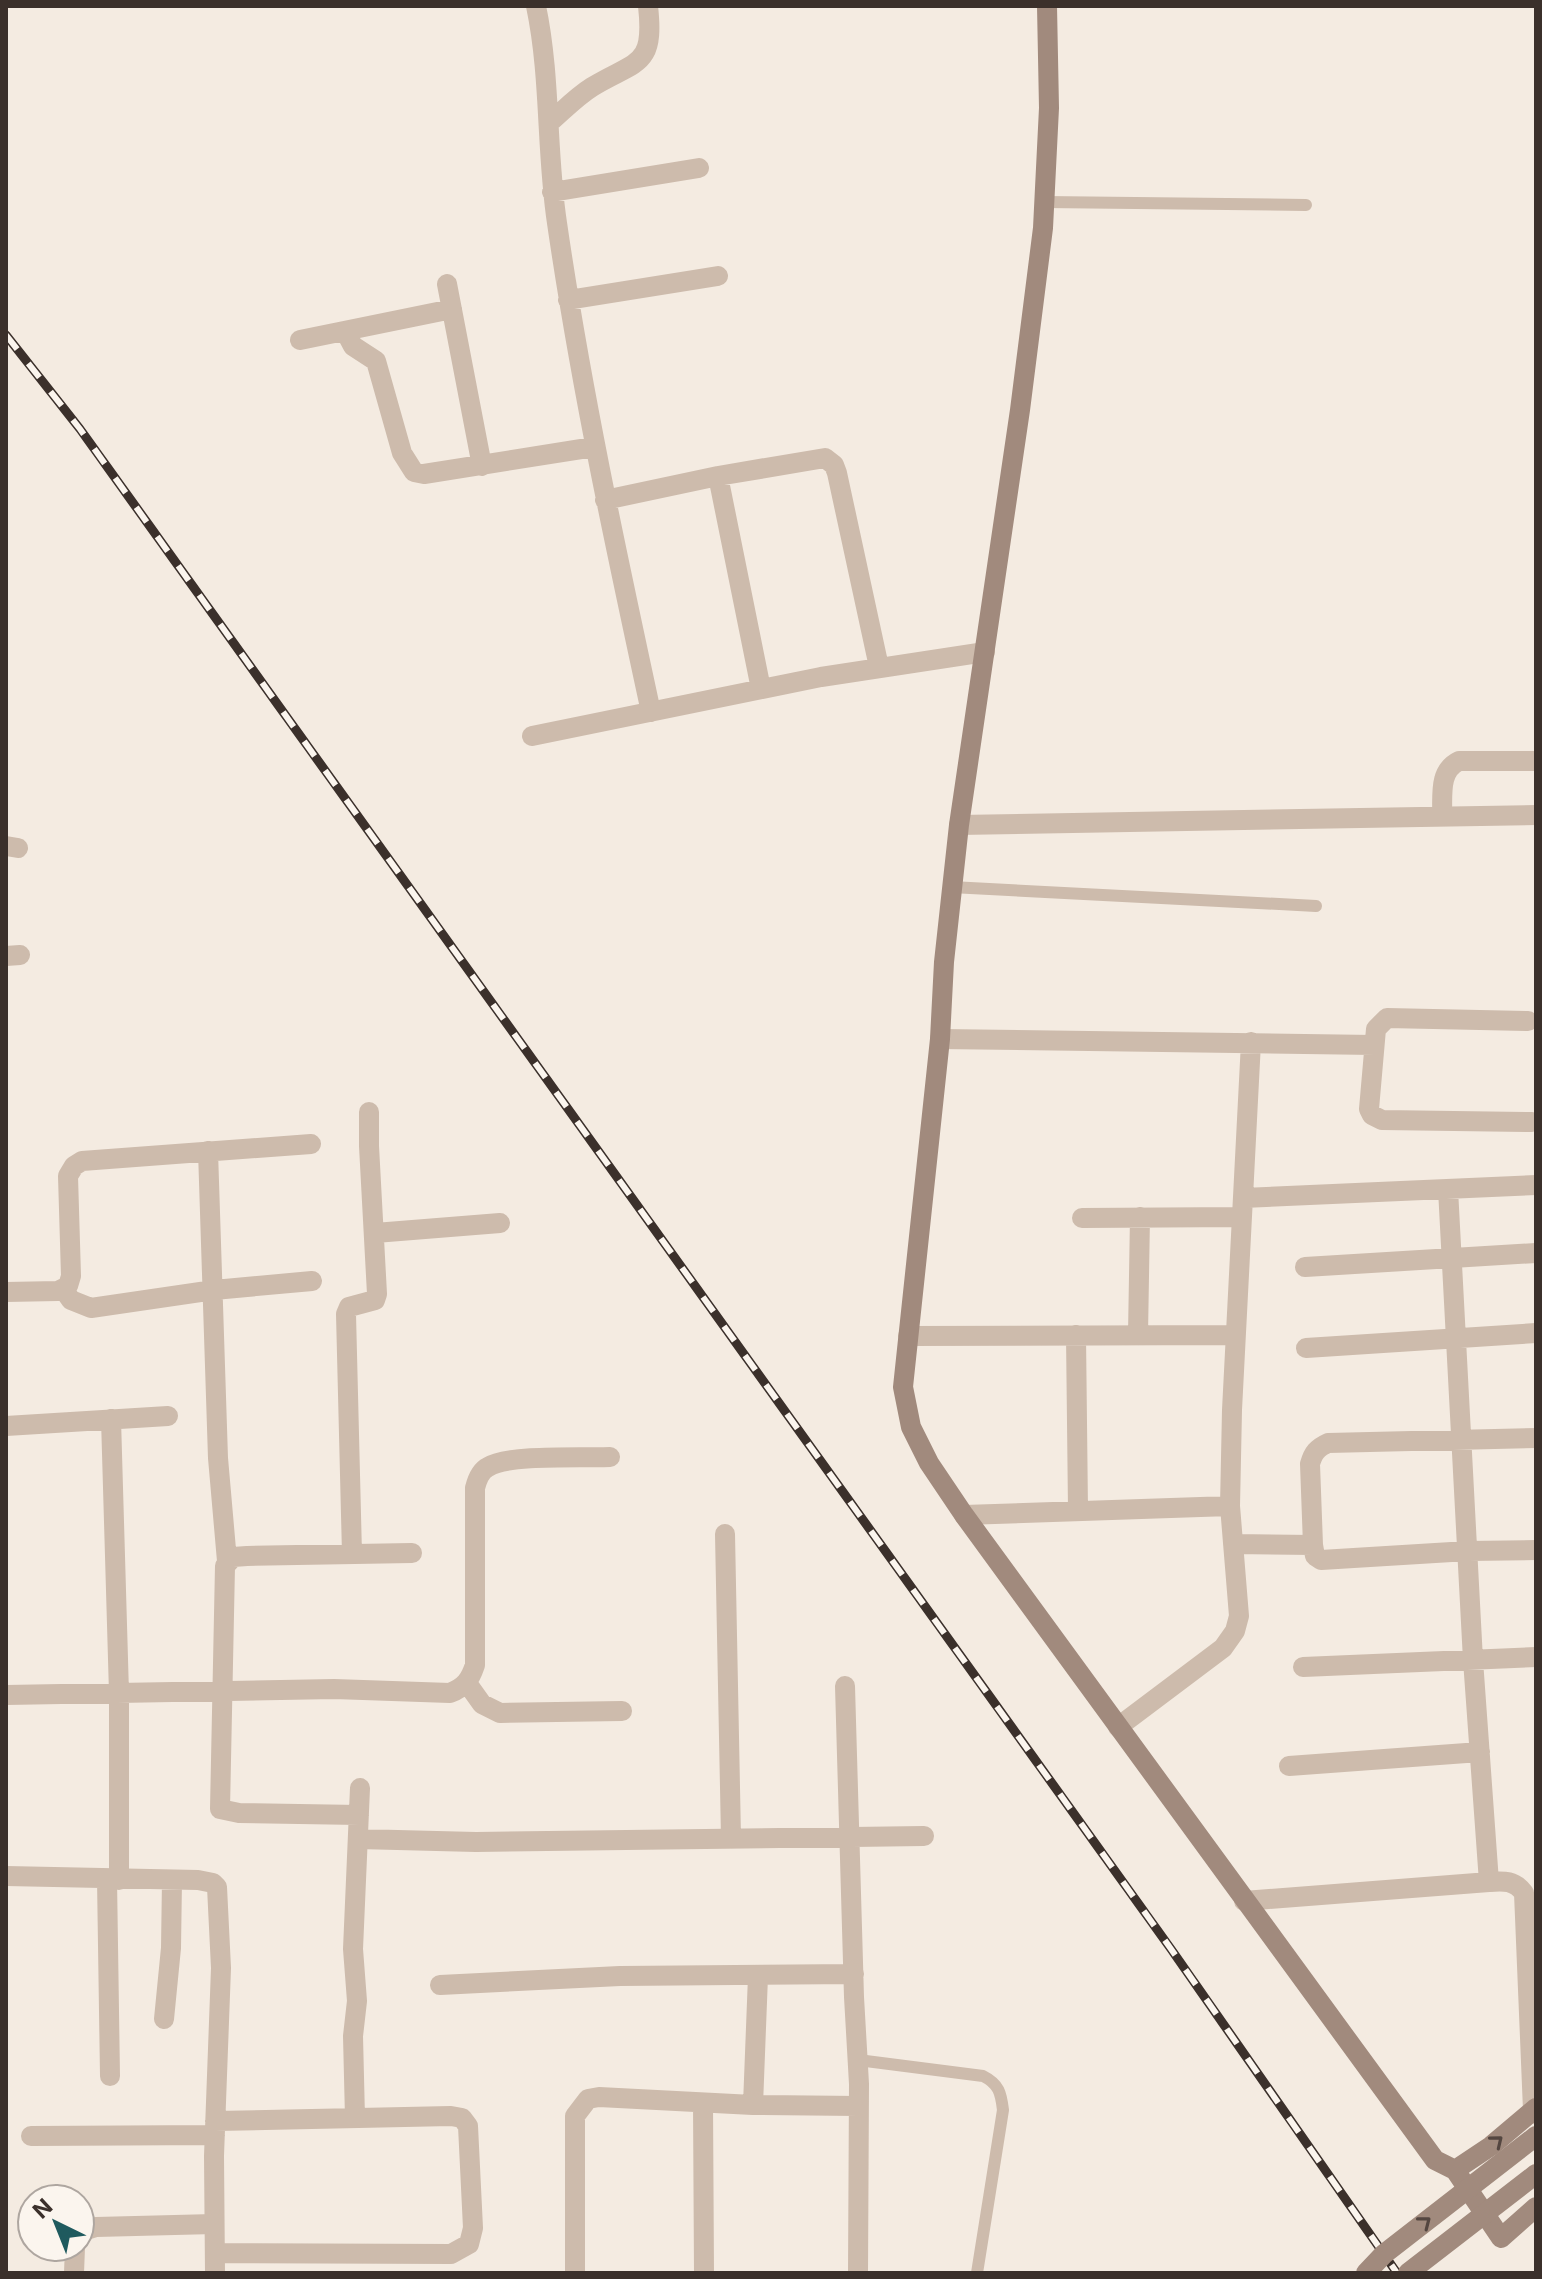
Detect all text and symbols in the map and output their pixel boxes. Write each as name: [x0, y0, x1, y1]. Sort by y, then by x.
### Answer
one-way arrow: [1487, 2136, 1502, 2150]
north arrow: [16, 2183, 96, 2263]
text: N: [27, 2193, 57, 2224]
one-way arrow: [1416, 2218, 1431, 2232]

